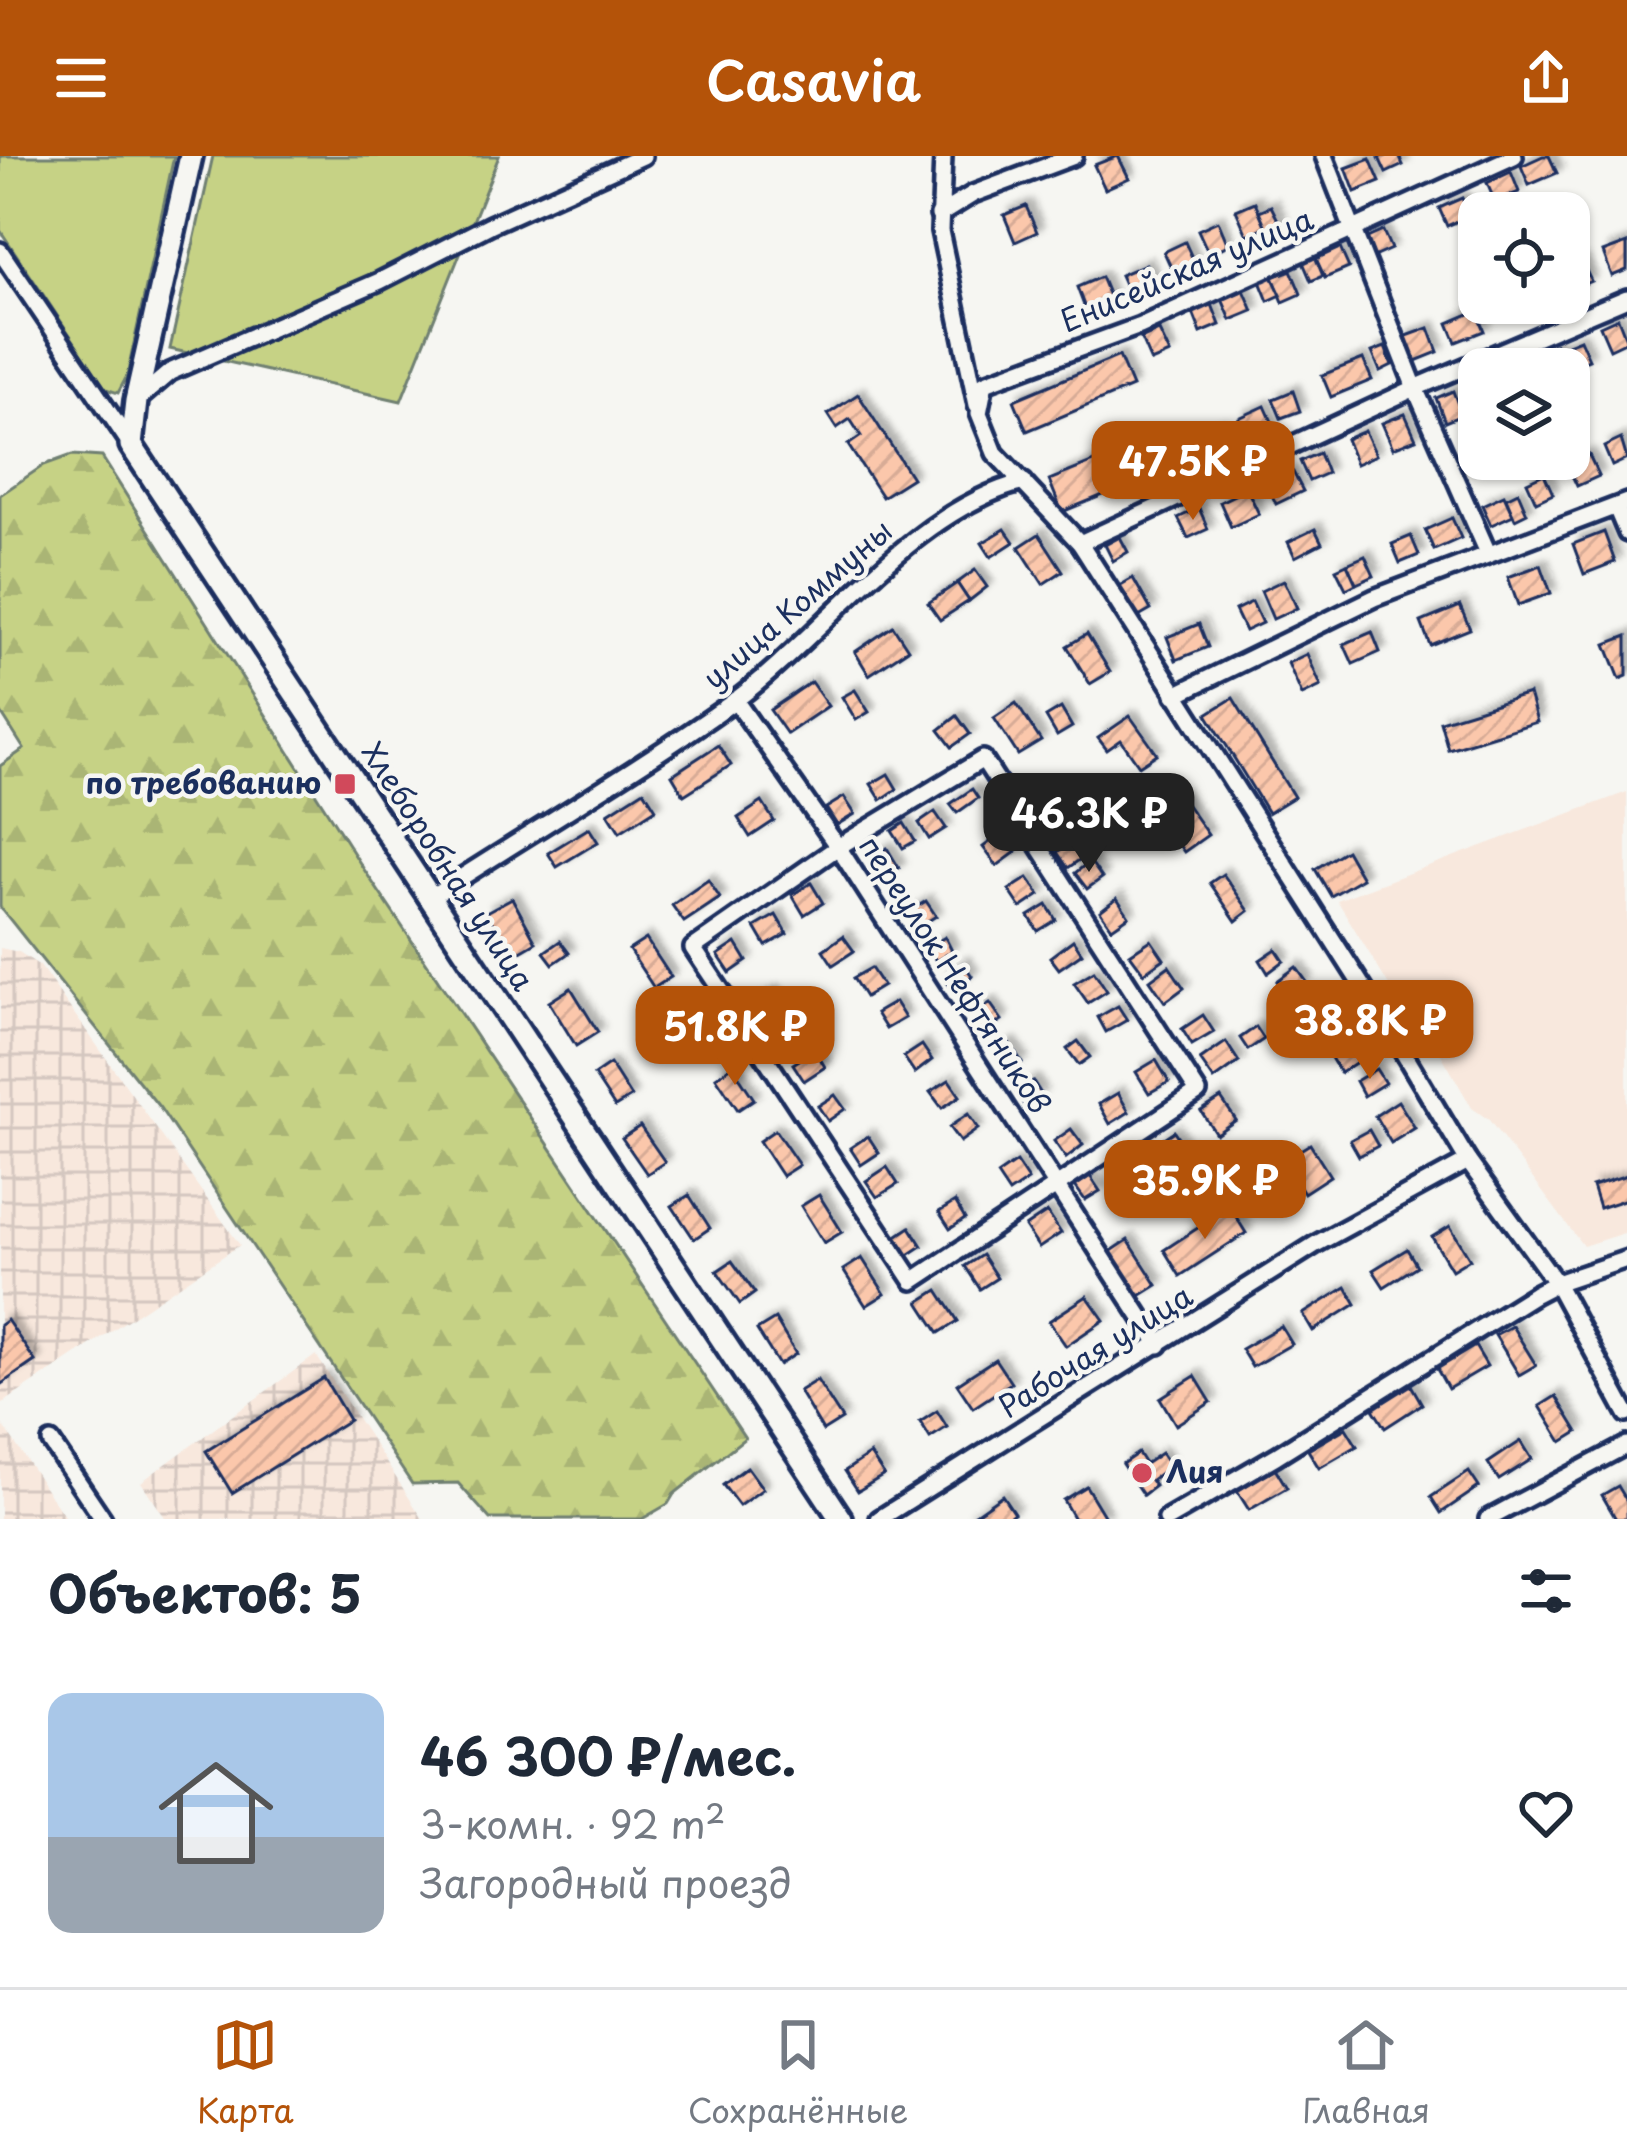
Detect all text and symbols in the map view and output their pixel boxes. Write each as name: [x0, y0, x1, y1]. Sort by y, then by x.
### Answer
text: Casavia: [706, 38, 921, 119]
icon: menu: [48, 45, 114, 111]
icon: share: [1513, 45, 1579, 111]
map controls: [1458, 192, 1590, 480]
button: locate: [1458, 192, 1590, 324]
street label: Енисейская улица: [1053, 195, 1320, 342]
button: layers: [1458, 348, 1590, 480]
pin: 47.5K ₽: [1082, 421, 1304, 523]
text: 47.5K ₽: [1119, 430, 1267, 489]
street label: улица Коммуны: [691, 508, 901, 698]
street label: Хлеборобная улица: [352, 732, 547, 999]
place label: по требованию: [86, 759, 321, 804]
marker: по требованию: [332, 771, 358, 797]
pin: 46.3K ₽: [978, 773, 1200, 875]
text: 46.3K ₽: [1010, 782, 1168, 841]
street label: переулок Нефтяников: [849, 826, 1063, 1122]
pin: 38.8K ₽: [1259, 980, 1481, 1082]
pin: 51.8K ₽: [624, 986, 846, 1088]
text: 38.8K ₽: [1293, 989, 1447, 1048]
text: 51.8K ₽: [663, 995, 807, 1054]
pin: 35.9K ₽: [1094, 1140, 1316, 1242]
text: 35.9K ₽: [1131, 1149, 1279, 1208]
street label: Рабочая улица: [989, 1272, 1200, 1427]
place label: Лия: [1166, 1448, 1223, 1493]
marker: Лия: [1129, 1460, 1155, 1486]
text: Объектов: 5: [48, 1553, 362, 1630]
icon: filters: [1513, 1558, 1579, 1624]
text: 46 300 ₽/мес.: [420, 1716, 796, 1793]
icon: home: [144, 1741, 288, 1885]
icon: heart: [1513, 1780, 1579, 1846]
text: 3-комн. · 92 m²: [420, 1793, 726, 1852]
text: Загородный проезд: [420, 1852, 792, 1911]
tab: Карта: [197, 2012, 294, 2134]
tab: Сохранённые: [688, 2012, 908, 2134]
tab: Главная: [1302, 2012, 1430, 2134]

